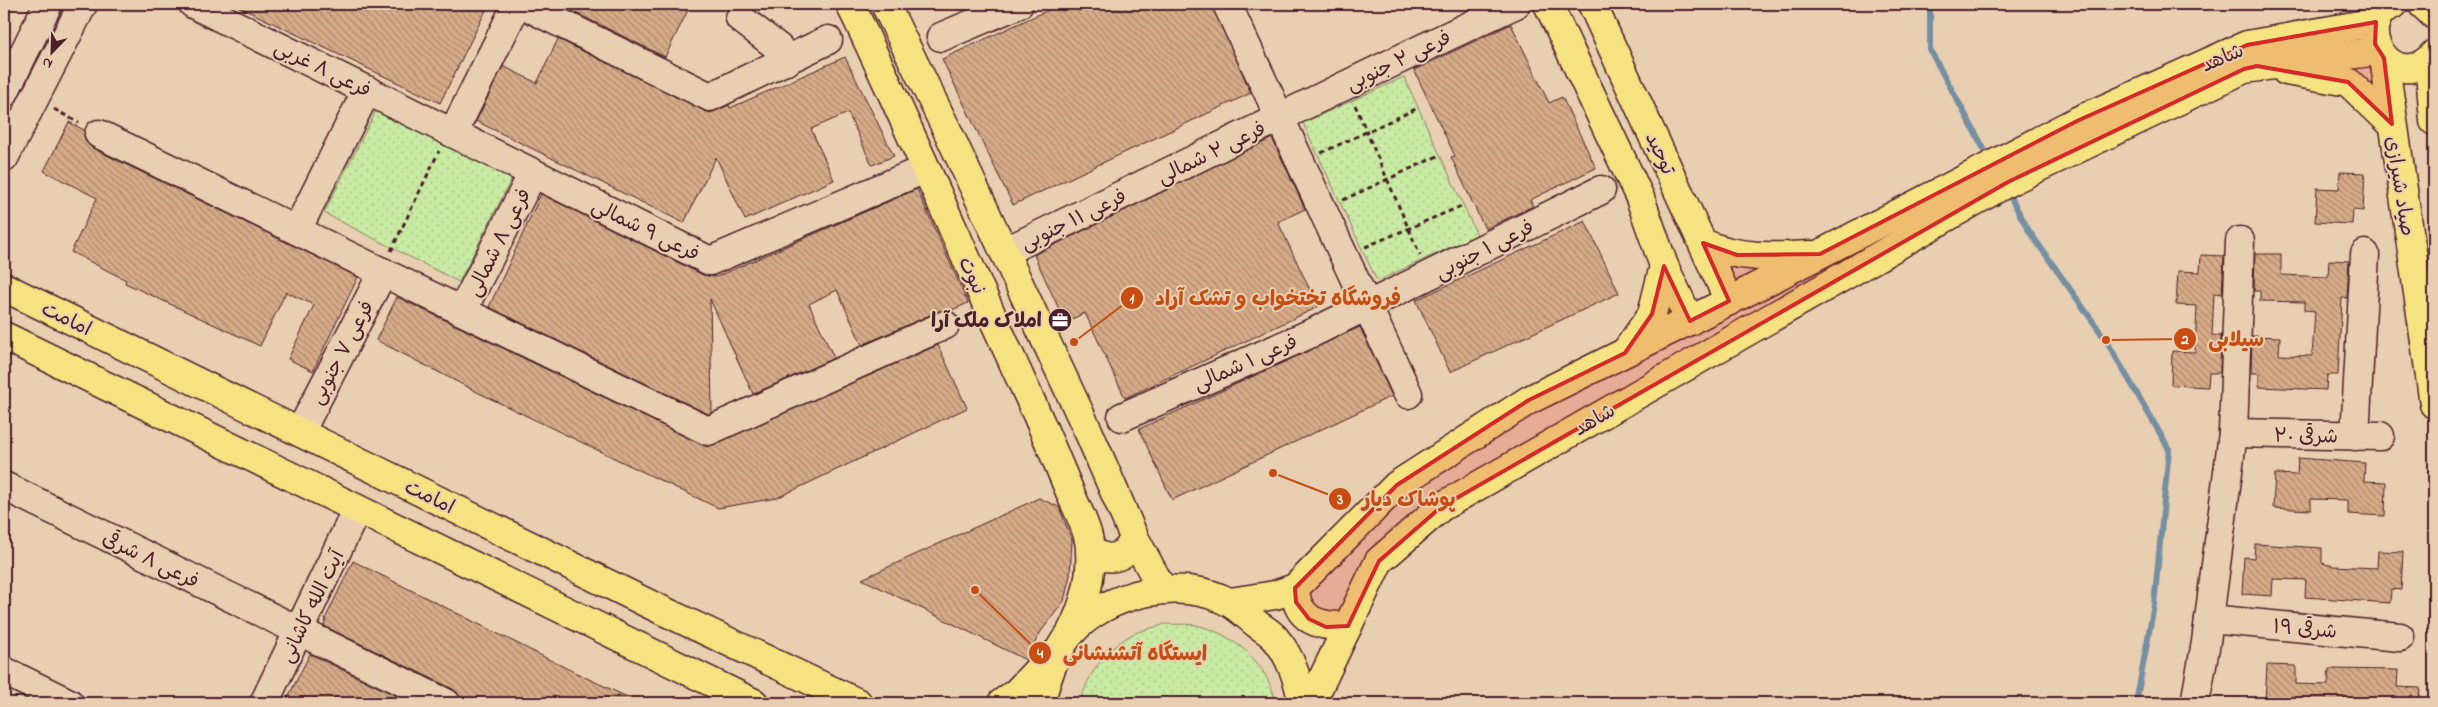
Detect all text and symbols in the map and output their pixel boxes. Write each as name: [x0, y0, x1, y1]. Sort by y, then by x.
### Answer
street label: فرعی ۲ جنوبی: [1342, 24, 1457, 100]
north arrow: [28, 28, 78, 78]
street label: فرعی ۸ غربی: [269, 34, 375, 106]
street label: شاهد: [2197, 37, 2249, 81]
text: N: [39, 51, 56, 74]
street label: فرعی ۲ شمالی: [1153, 115, 1271, 193]
street label: توحید: [1636, 128, 1681, 180]
street label: صیاد شیرازی: [2376, 134, 2421, 238]
street label: فرعی ۱۱ جنوبی: [1016, 183, 1132, 259]
street label: فرعی ۸ شمالی: [460, 184, 540, 302]
street label: فرعی ۹ شمالی: [586, 193, 704, 270]
street label: فرعی ۱ جنوبی: [1431, 214, 1540, 289]
street label: نبوت: [949, 252, 992, 300]
callout: فروشگاه تختخواب و تشک آراد: [1120, 280, 1411, 316]
text: فروشگاه تختخواب و تشک آراد: [1155, 285, 1401, 315]
text: 1: [1130, 288, 1135, 310]
street label: امامت: [36, 296, 96, 345]
street label: فرعی ۷ جنوبی: [304, 296, 383, 410]
office icon: املاک ملک آرا: [1047, 307, 1073, 333]
place label: املاک ملک آرا: [931, 308, 1042, 337]
callout: سیلابی: [2173, 321, 2273, 357]
text: سیلابی: [2208, 326, 2264, 356]
street label: فرعی ۱ شمالی: [1189, 328, 1303, 400]
text: 2: [2180, 329, 2189, 351]
street label: شاهد: [1569, 398, 1622, 445]
street label: ۲۰ شرقی: [2274, 421, 2338, 453]
street label: امامت: [399, 474, 459, 523]
callout: پوشاک دیار: [1327, 481, 1466, 517]
text: پوشاک دیار: [1360, 486, 1456, 516]
text: 3: [1336, 489, 1343, 511]
street label: فرعی ۸ شرقی: [97, 524, 204, 597]
street label: آیت الله کاشانی: [273, 545, 354, 668]
street label: ۱۹ شرقی: [2272, 612, 2338, 648]
callout: ایستگاه آتشنشانی: [1028, 635, 1217, 671]
text: ایستگاه آتشنشانی: [1063, 640, 1207, 670]
text: 4: [1036, 643, 1044, 665]

